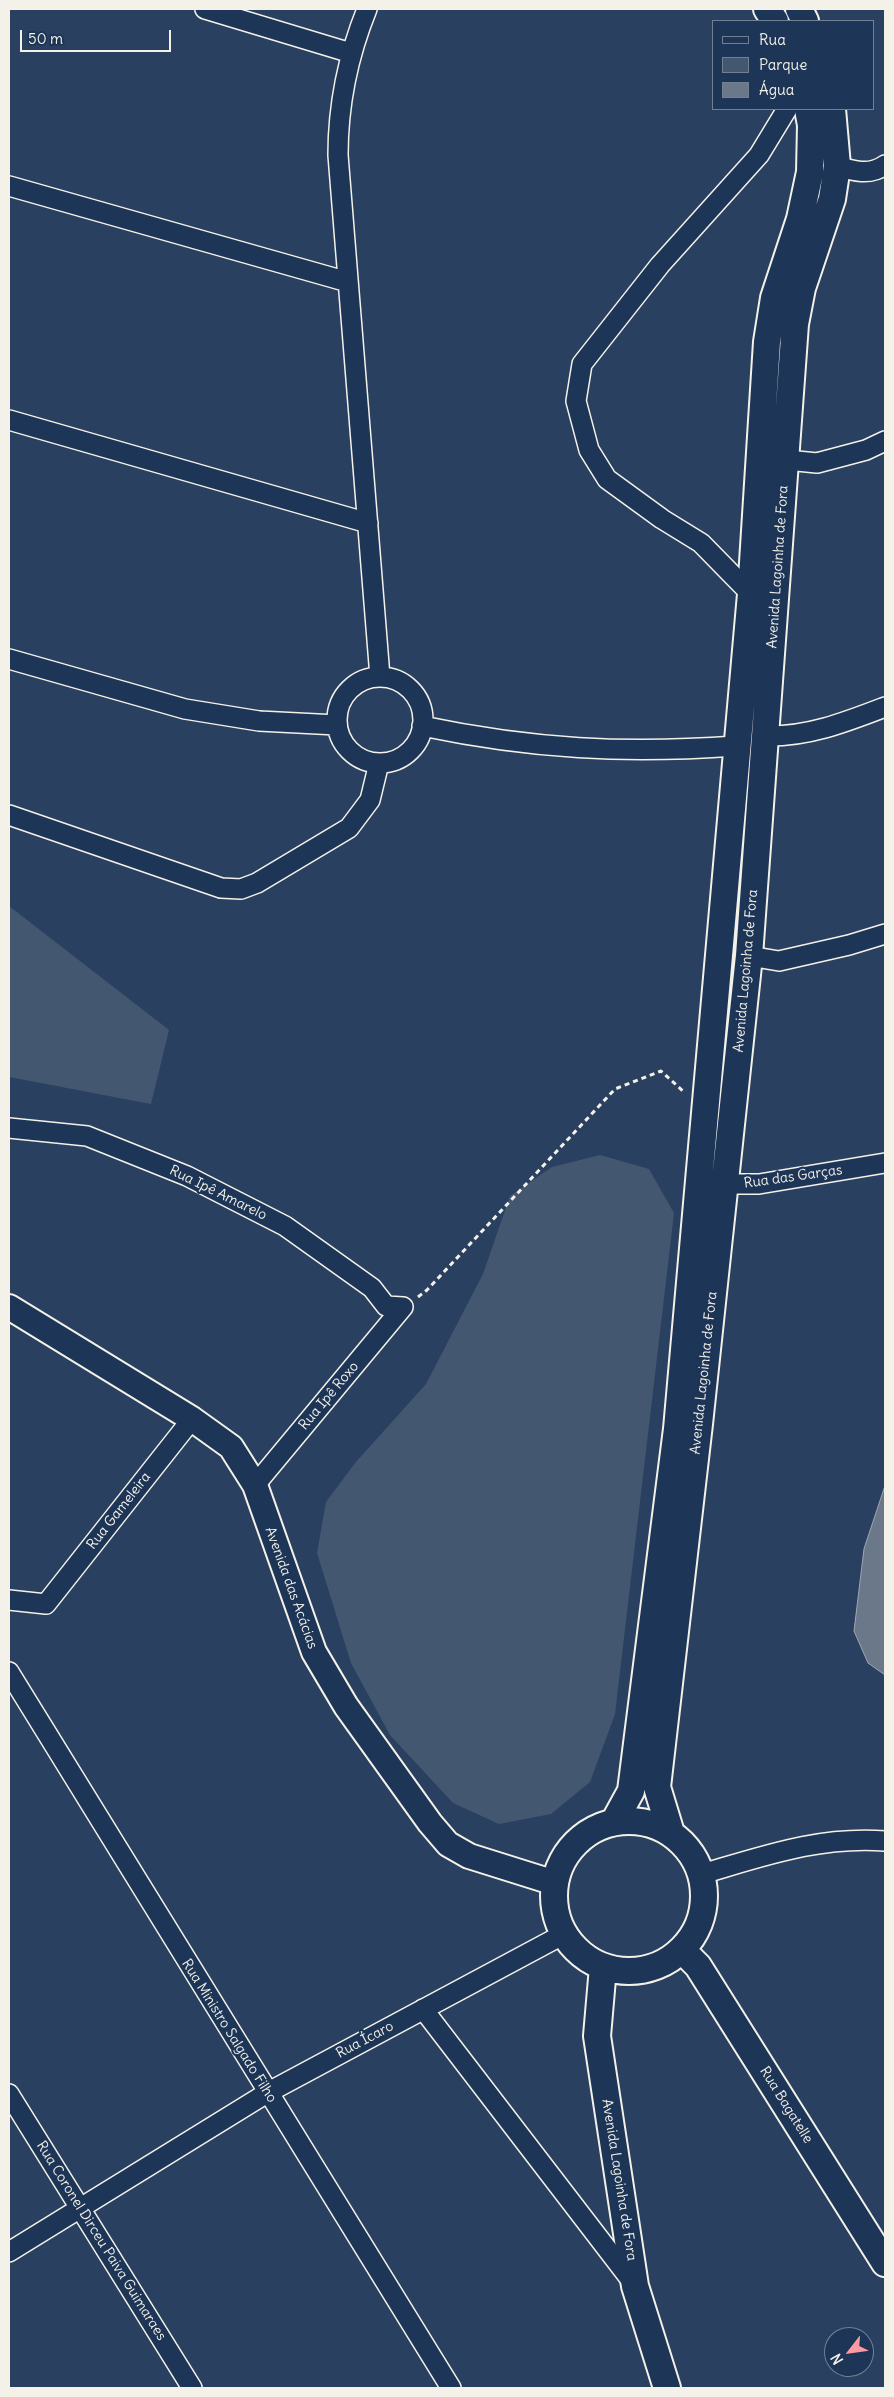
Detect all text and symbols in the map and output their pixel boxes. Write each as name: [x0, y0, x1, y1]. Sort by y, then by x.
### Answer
scale bar: [22, 20, 174, 52]
legend: [712, 20, 874, 110]
text: 50 m: [28, 29, 63, 48]
text: Rua: [759, 30, 786, 49]
text: Parque: [759, 55, 807, 74]
text: Água: [759, 80, 794, 99]
street label: Avenida Lagoinha de Fora: [764, 485, 792, 649]
street label: Avenida Lagoinha de Fora: [731, 889, 761, 1053]
street label: Rua Ipê Amarelo: [167, 1162, 269, 1224]
street label: Rua das Garças: [743, 1162, 843, 1192]
street label: Avenida Lagoinha de Fora: [687, 1291, 721, 1455]
street label: Rua Ipê Roxo: [296, 1358, 362, 1434]
street label: Rua Gameleira: [84, 1469, 154, 1553]
street label: Avenida das Acácias: [261, 1525, 321, 1651]
street label: Rua Ministro Salgado Filho: [178, 1956, 280, 2106]
street label: Rua Ícaro: [333, 2018, 397, 2062]
street label: Rua Bagatelle: [756, 2064, 816, 2146]
street label: Avenida Lagoinha de Fora: [598, 2098, 640, 2262]
street label: Rua Coronel Dirceu Paiva Guimaraes: [32, 2138, 170, 2344]
north arrow: [824, 2327, 874, 2377]
text: N: [827, 2350, 847, 2368]

